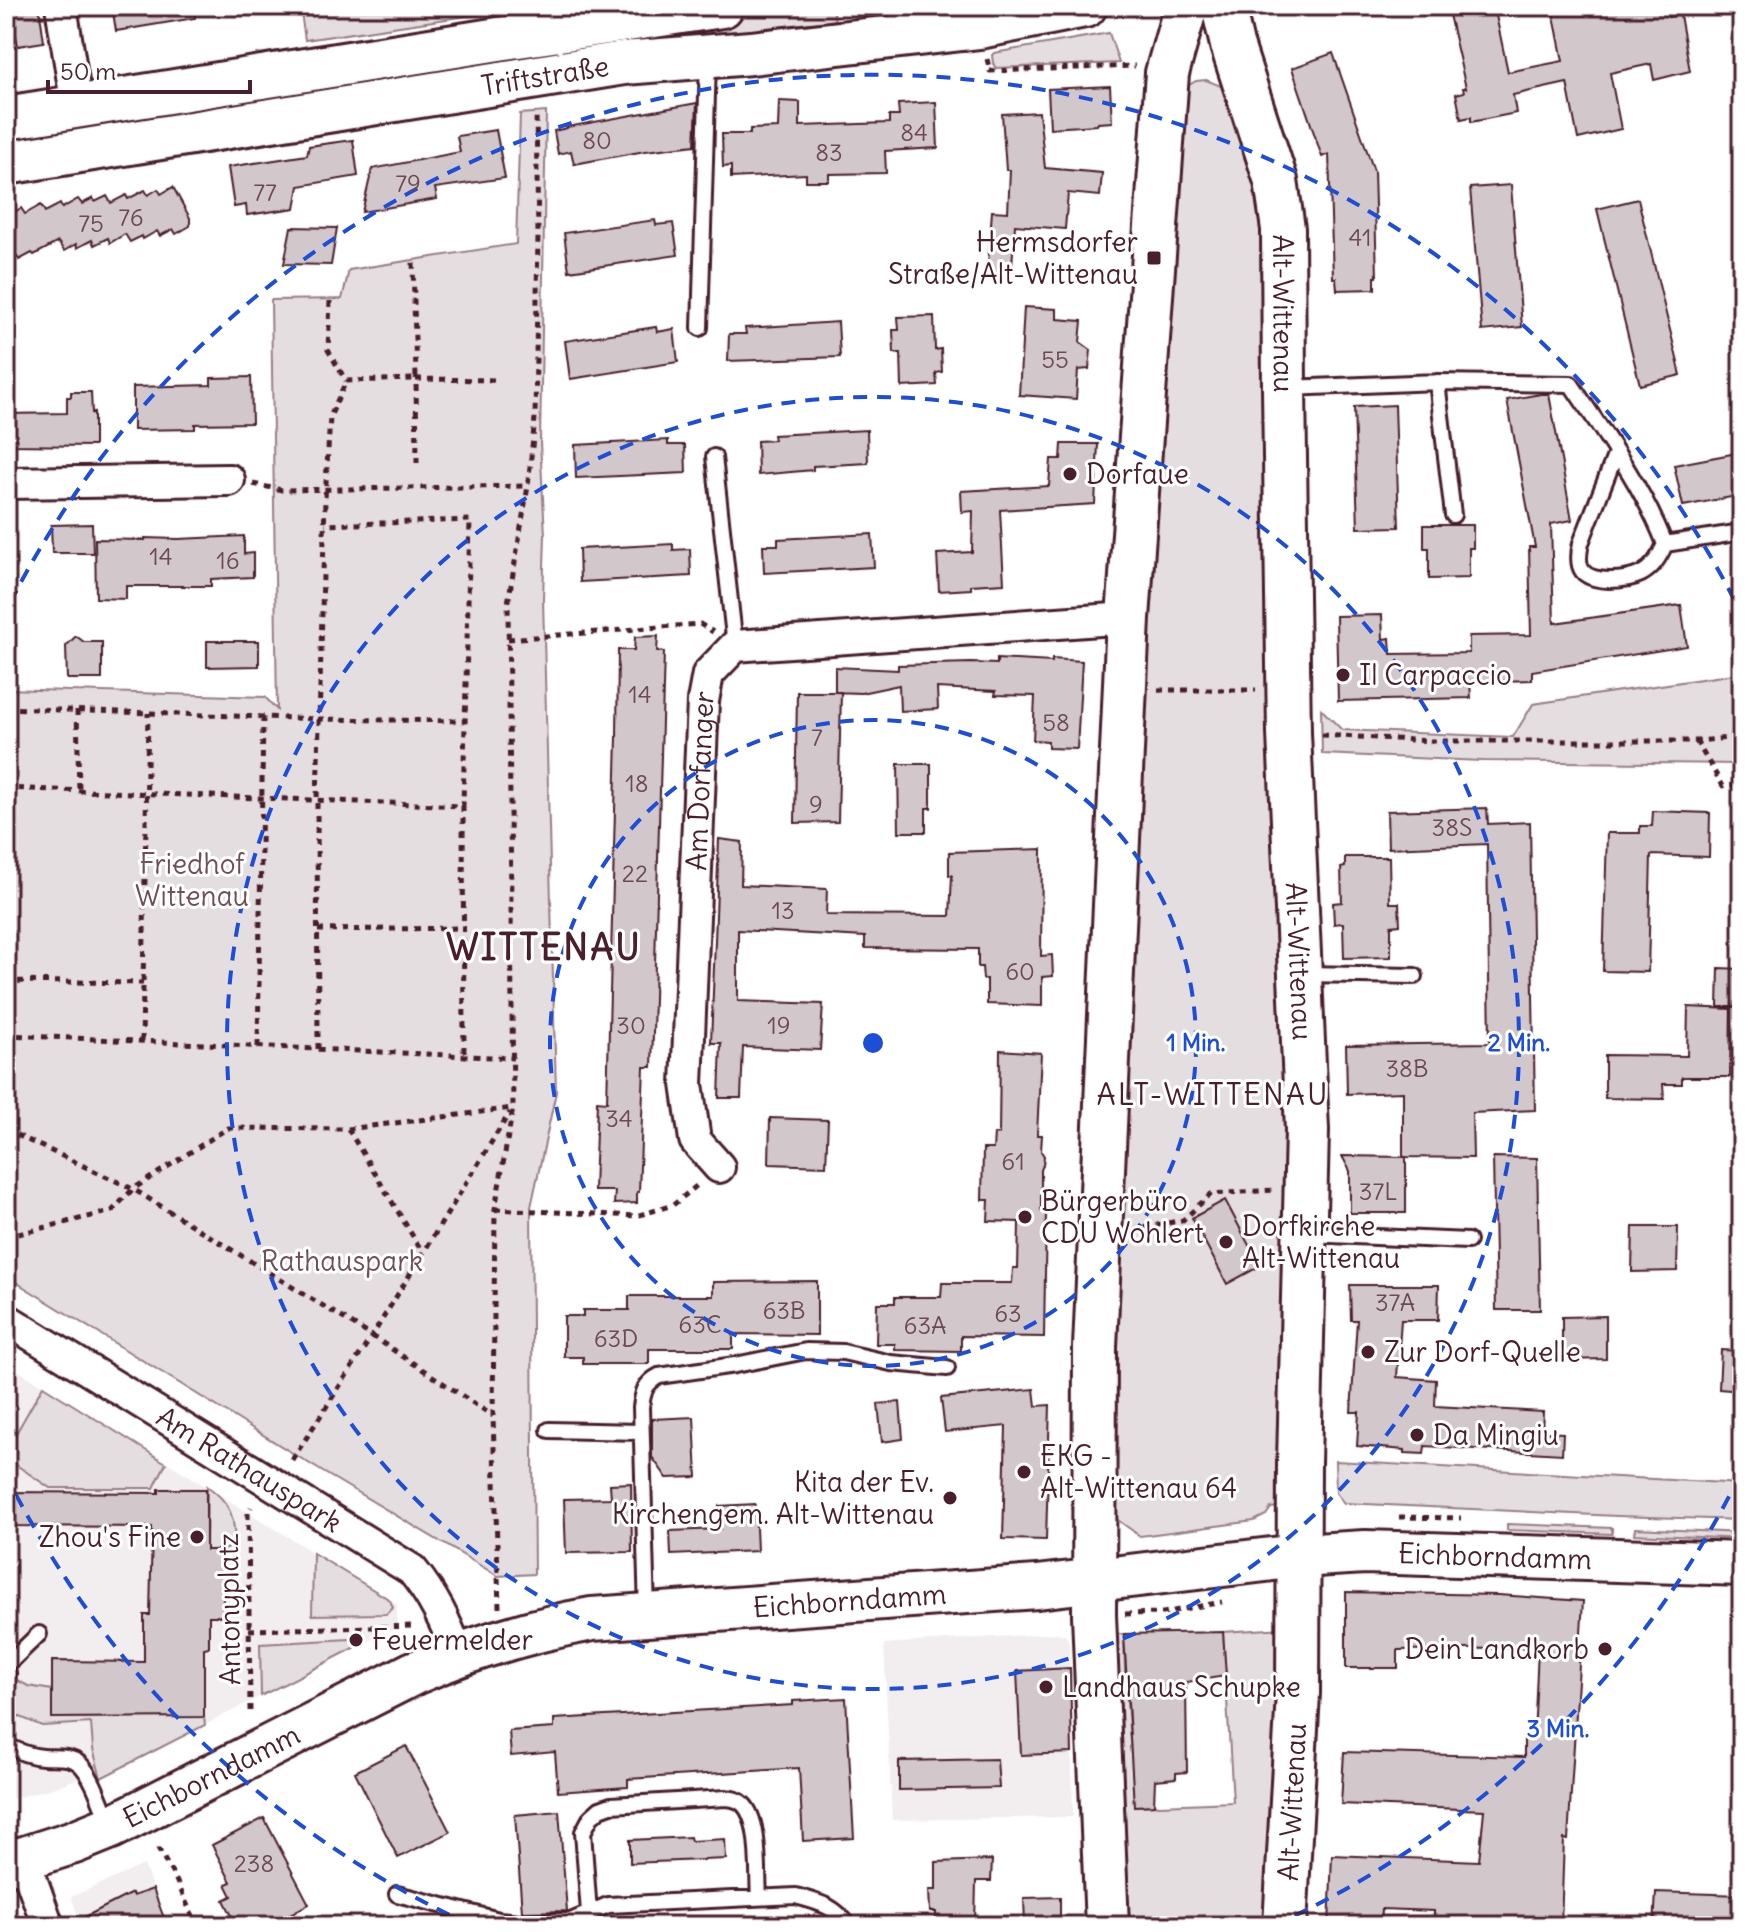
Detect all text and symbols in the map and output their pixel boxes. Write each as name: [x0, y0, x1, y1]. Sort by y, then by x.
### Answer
scale bar: [48, 44, 250, 94]
street label: Triftstraße: [479, 48, 611, 104]
text: 50 m: [60, 56, 116, 86]
house number: 84: [900, 117, 928, 147]
house number: 80: [582, 125, 612, 155]
house number: 83: [815, 137, 843, 167]
house number: 79: [395, 168, 421, 198]
house number: 77: [253, 177, 277, 207]
house number: 76: [118, 202, 144, 232]
house number: 75: [78, 208, 104, 238]
house number: 41: [1348, 222, 1372, 252]
place label: Hermsdorfer Straße/Alt-Wittenau: [888, 224, 1138, 292]
street label: Alt-Wittenau: [1265, 234, 1302, 393]
marker: Hermsdorfer Straße/Alt-Wittenau: [1145, 249, 1163, 267]
house number: 55: [1041, 344, 1069, 374]
place label: Dorfaue: [1086, 456, 1189, 492]
marker: Dorfaue: [1061, 465, 1079, 483]
house number: 14: [149, 541, 173, 571]
house number: 16: [216, 545, 240, 575]
place label: Il Carpaccio: [1359, 657, 1512, 693]
marker: Il Carpaccio: [1334, 666, 1352, 684]
house number: 14: [628, 679, 652, 709]
street label: Am Dorfanger: [678, 688, 722, 871]
house number: 58: [1042, 707, 1070, 737]
house number: 7: [811, 722, 823, 752]
house number: 18: [625, 768, 649, 798]
house number: 9: [809, 789, 823, 819]
house number: 38S: [1432, 812, 1472, 842]
park label: Friedhof Wittenau: [135, 846, 249, 914]
house number: 22: [622, 858, 648, 888]
street label: Alt-Wittenau: [1278, 881, 1321, 1041]
house number: 13: [771, 895, 795, 925]
district label: WITTENAU: [446, 925, 642, 970]
house number: 60: [1005, 956, 1035, 986]
house number: 30: [616, 1010, 646, 1040]
house number: 19: [767, 1010, 791, 1040]
text: 1 Min.: [1167, 1027, 1225, 1057]
text: 2 Min.: [1488, 1027, 1550, 1057]
centre of rings: [859, 1029, 887, 1057]
house number: 38B: [1385, 1053, 1429, 1083]
district label: ALT-WITTENAU: [1097, 1075, 1329, 1113]
house number: 34: [605, 1103, 633, 1133]
house number: 61: [1001, 1146, 1025, 1176]
house number: 37L: [1359, 1176, 1397, 1206]
place label: Bürgerbüro CDU Wohlert: [1041, 1183, 1204, 1251]
marker: Bürgerbüro CDU Wohlert: [1016, 1208, 1034, 1226]
place label: Dorfkirche Alt-Wittenau: [1242, 1208, 1400, 1276]
marker: Dorfkirche Alt-Wittenau: [1217, 1233, 1235, 1251]
park label: Rathauspark: [261, 1243, 423, 1279]
house number: 37A: [1375, 1287, 1415, 1317]
house number: 63B: [762, 1295, 806, 1325]
house number: 63: [994, 1298, 1022, 1328]
house number: 63C: [678, 1309, 722, 1339]
house number: 63A: [904, 1310, 946, 1340]
house number: 63D: [594, 1323, 638, 1353]
place label: Zur Dorf-Quelle: [1384, 1334, 1581, 1370]
marker: Zur Dorf-Quelle: [1359, 1343, 1377, 1361]
street label: Am Rathauspark: [150, 1399, 349, 1540]
place label: Da Mingiu: [1433, 1417, 1559, 1453]
marker: Da Mingiu: [1408, 1426, 1426, 1444]
place label: EKG - Alt-Wittenau 64: [1040, 1438, 1237, 1506]
marker: EKG - Alt-Wittenau 64: [1015, 1463, 1033, 1481]
place label: Kita der Ev. Kirchengem. Alt-Wittenau: [612, 1464, 934, 1532]
marker: Kita der Ev. Kirchengem. Alt-Wittenau: [941, 1489, 959, 1507]
place label: Zhou's Fine: [39, 1519, 181, 1555]
marker: Zhou's Fine: [188, 1528, 206, 1546]
street label: Antonyplatz: [210, 1533, 248, 1685]
street label: Eichborndamm: [1398, 1535, 1592, 1577]
street label: Eichborndamm: [752, 1576, 948, 1625]
place label: Feuermelder: [372, 1622, 533, 1658]
marker: Feuermelder: [347, 1631, 365, 1649]
place label: Dein Landkorb: [1405, 1631, 1589, 1667]
marker: Dein Landkorb: [1596, 1640, 1614, 1658]
place label: Landhaus Schupke: [1062, 1669, 1301, 1705]
marker: Landhaus Schupke: [1037, 1678, 1055, 1696]
text: 3 Min.: [1527, 1713, 1590, 1743]
street label: Eichborndamm: [117, 1716, 306, 1836]
street label: Alt-Wittenau: [1270, 1722, 1314, 1882]
house number: 238: [234, 1848, 274, 1878]

